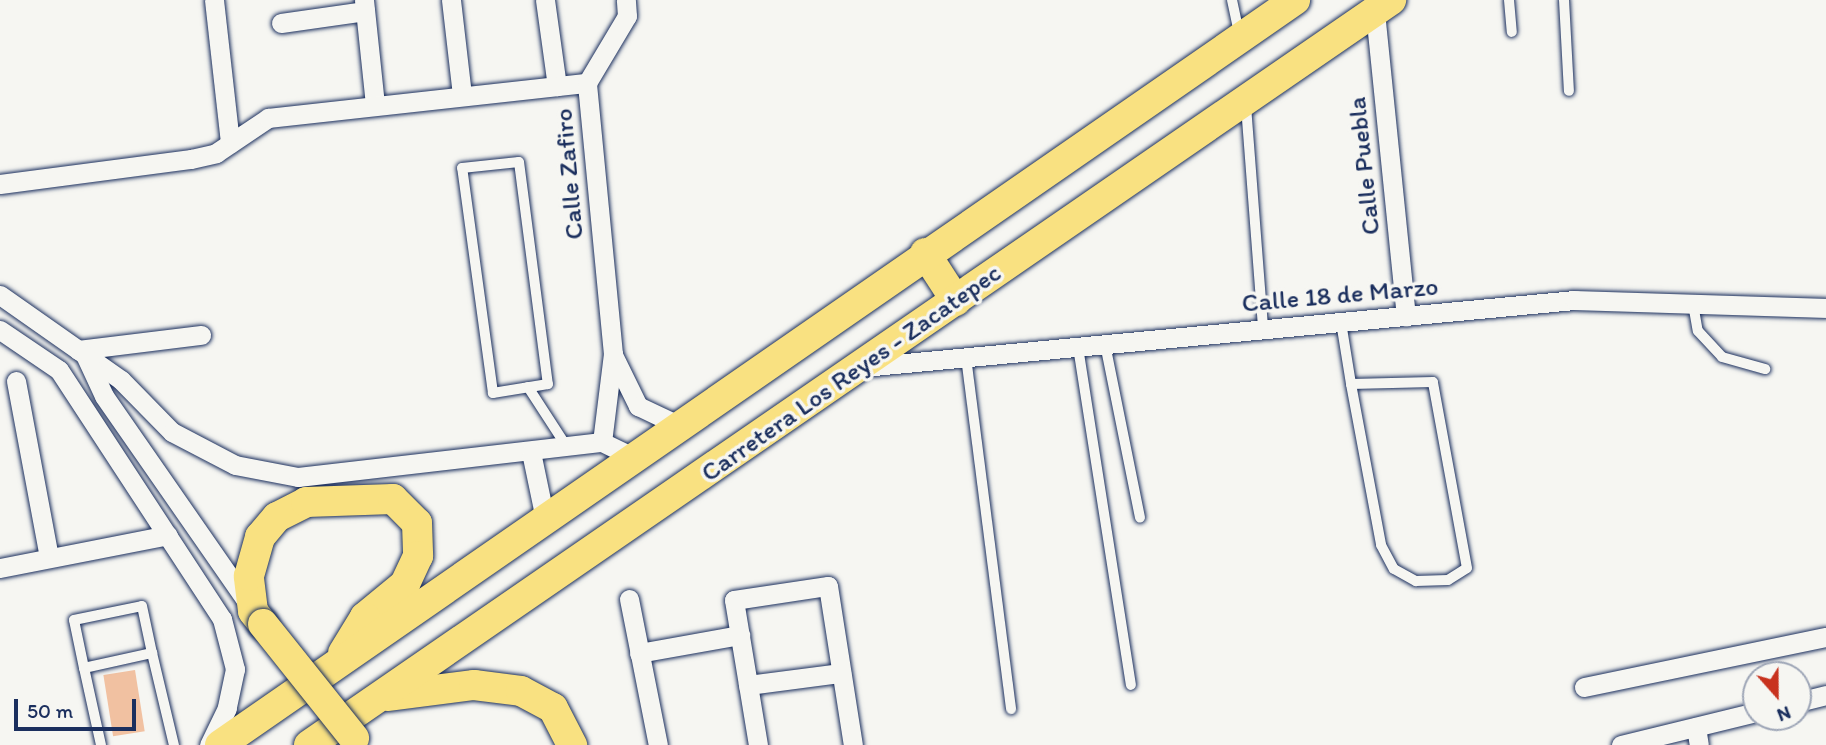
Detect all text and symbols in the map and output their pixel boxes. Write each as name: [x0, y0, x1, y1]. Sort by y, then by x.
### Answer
street label: Calle Puebla: [1341, 95, 1387, 237]
street label: Calle Zafiro: [548, 107, 590, 241]
street label: Carretera Los Reyes - Zacatepec: [695, 257, 1007, 489]
street label: Calle 18 de Marzo: [1240, 271, 1440, 319]
north arrow: [1742, 661, 1812, 731]
scale bar: [18, 686, 140, 730]
text: 50 m: [27, 698, 73, 723]
text: N: [1774, 701, 1794, 727]

